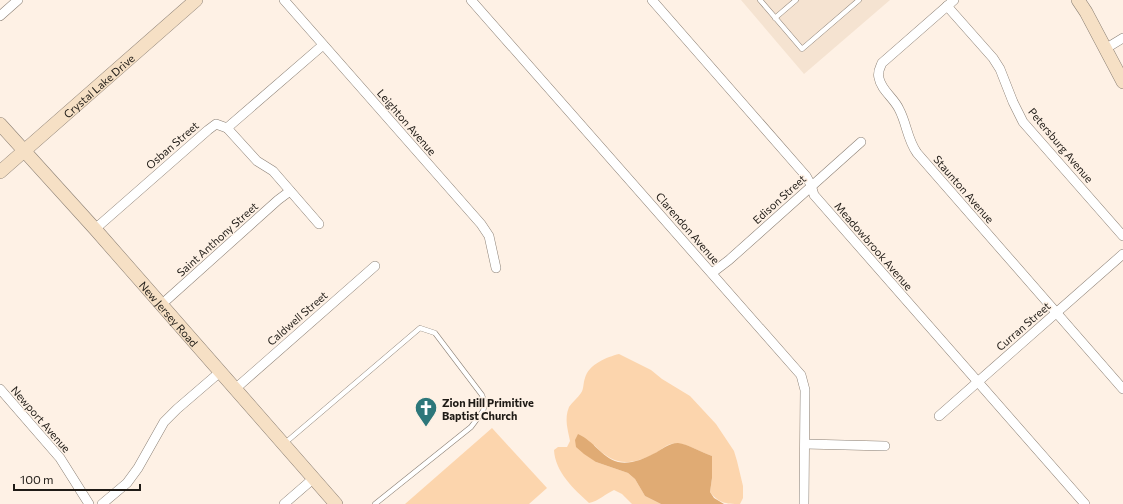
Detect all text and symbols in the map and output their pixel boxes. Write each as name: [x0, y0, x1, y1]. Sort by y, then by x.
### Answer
street label: Crystal Lake Drive: [60, 51, 137, 120]
street label: Leighton Avenue: [375, 86, 439, 158]
street label: Petersburg Avenue: [1026, 105, 1096, 185]
street label: Osban Street: [143, 118, 201, 171]
street label: Staunton Avenue: [931, 153, 997, 226]
street label: Edison Street: [750, 172, 809, 226]
street label: Clarendon Avenue: [653, 190, 723, 267]
street label: Saint Anthony Street: [174, 199, 260, 279]
street label: Meadowbrook Avenue: [832, 199, 916, 293]
street label: New Jersey Road: [137, 278, 201, 349]
street label: Caldwell Street: [264, 288, 330, 348]
street label: Curran Street: [993, 299, 1053, 353]
street label: Newport Avenue: [9, 383, 73, 455]
church icon: Zion Hill Primitive Baptist Church: [413, 395, 439, 428]
place label: Zion Hill Primitive Baptist Church: [442, 396, 534, 422]
scale bar: [14, 466, 140, 492]
text: 100 m: [20, 472, 54, 486]

